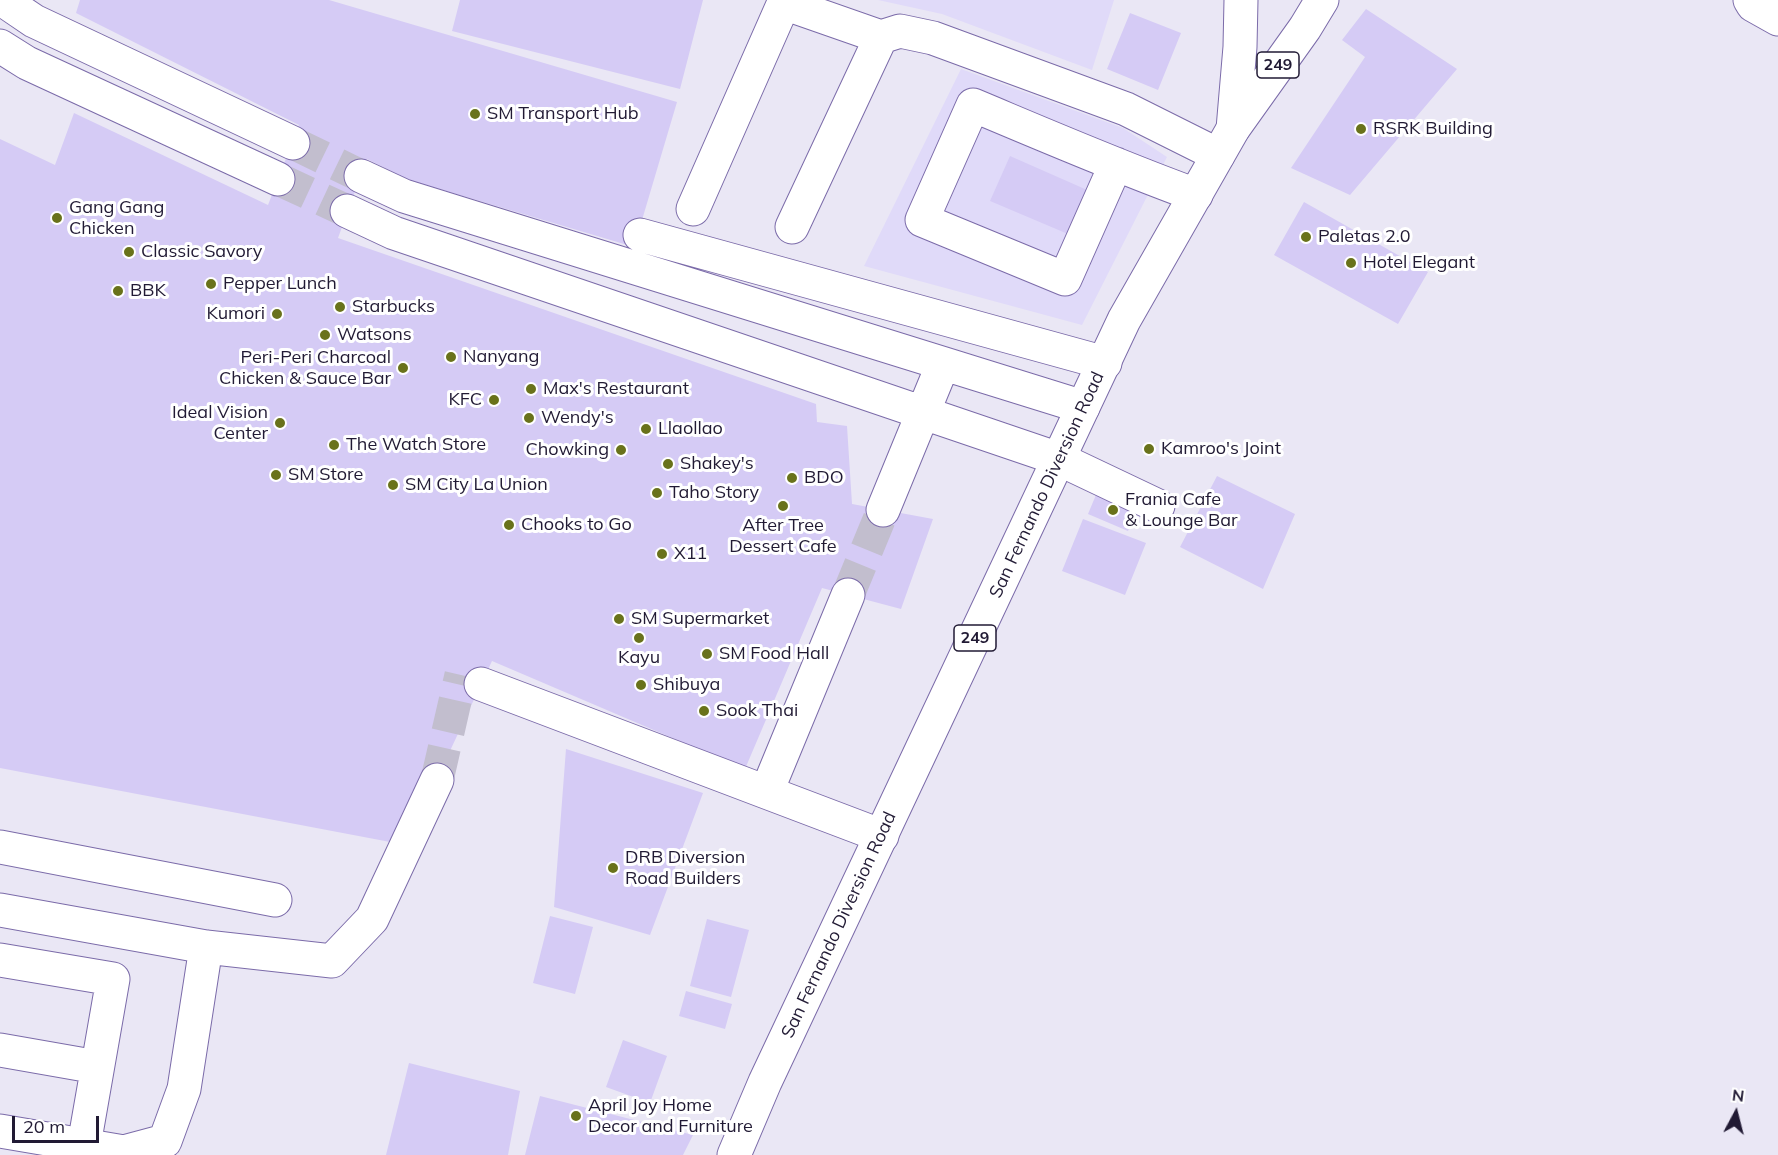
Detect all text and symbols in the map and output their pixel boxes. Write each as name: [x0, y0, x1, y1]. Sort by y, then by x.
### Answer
road number: 249: [1257, 52, 1299, 78]
place label: SM Transport Hub: [487, 103, 639, 125]
marker: SM Transport Hub: [468, 107, 482, 121]
place label: RSRK Building: [1373, 118, 1493, 140]
marker: RSRK Building: [1354, 122, 1368, 136]
place label: Gang Gang Chicken: [69, 197, 164, 240]
marker: Gang Gang Chicken: [50, 211, 64, 225]
place label: Paletas 2.0: [1318, 226, 1411, 248]
marker: Paletas 2.0: [1299, 230, 1313, 244]
place label: Classic Savory: [141, 241, 262, 263]
marker: Classic Savory: [122, 245, 136, 259]
place label: Hotel Elegant: [1363, 252, 1475, 274]
marker: Hotel Elegant: [1344, 256, 1358, 270]
place label: Pepper Lunch: [223, 273, 337, 295]
marker: Pepper Lunch: [204, 277, 218, 291]
place label: BBK: [130, 280, 166, 302]
marker: BBK: [111, 284, 125, 298]
place label: Starbucks: [352, 296, 435, 318]
marker: Starbucks: [333, 300, 347, 314]
place label: Kumori: [206, 303, 265, 325]
marker: Kumori: [270, 307, 284, 321]
place label: Watsons: [337, 324, 412, 346]
marker: Watsons: [318, 328, 332, 342]
place label: Nanyang: [463, 346, 539, 368]
place label: Peri-Peri Charcoal Chicken & Sauce Bar: [219, 347, 391, 389]
marker: Nanyang: [444, 350, 458, 364]
marker: Peri-Peri Charcoal Chicken & Sauce Bar: [396, 361, 410, 375]
street label: San Fernando Diversion Road: [985, 368, 1109, 602]
place label: Max's Restaurant: [543, 378, 689, 400]
marker: Max's Restaurant: [524, 382, 538, 396]
place label: KFC: [448, 389, 482, 411]
marker: KFC: [487, 393, 501, 407]
place label: Ideal Vision Center: [172, 402, 268, 444]
place label: Wendy's: [541, 407, 614, 429]
marker: Wendy's: [522, 411, 536, 425]
marker: Ideal Vision Center: [273, 416, 287, 430]
place label: Llaollao: [658, 418, 723, 440]
marker: Llaollao: [639, 422, 653, 436]
place label: The Watch Store: [346, 434, 486, 456]
marker: The Watch Store: [327, 438, 341, 452]
place label: Kamroo's Joint: [1161, 438, 1281, 460]
place label: Chowking: [525, 439, 609, 461]
marker: Kamroo's Joint: [1142, 442, 1156, 456]
marker: Chowking: [614, 443, 628, 457]
place label: Shakey's: [680, 453, 754, 475]
marker: Shakey's: [661, 457, 675, 471]
place label: SM Store: [288, 464, 363, 486]
place label: BDO: [804, 467, 844, 489]
marker: SM Store: [269, 468, 283, 482]
marker: BDO: [785, 471, 799, 485]
place label: SM City La Union: [405, 474, 548, 496]
marker: SM City La Union: [386, 478, 400, 492]
place label: Taho Story: [669, 482, 759, 504]
marker: Taho Story: [650, 486, 664, 500]
place label: Frania Cafe & Lounge Bar: [1125, 489, 1238, 532]
marker: After Tree Dessert Cafe: [776, 499, 790, 513]
marker: Frania Cafe & Lounge Bar: [1106, 503, 1120, 517]
place label: Chooks to Go: [521, 514, 632, 536]
place label: After Tree Dessert Cafe: [729, 515, 837, 558]
marker: Chooks to Go: [502, 518, 516, 532]
place label: X11: [674, 543, 707, 565]
marker: X11: [655, 547, 669, 561]
place label: SM Supermarket: [631, 608, 769, 630]
marker: SM Supermarket: [612, 612, 626, 626]
road number: 249: [954, 625, 996, 651]
marker: Kayu: [632, 631, 646, 645]
place label: SM Food Hall: [719, 643, 829, 665]
place label: Kayu: [618, 647, 660, 669]
marker: SM Food Hall: [700, 647, 714, 661]
place label: Shibuya: [653, 674, 720, 696]
marker: Shibuya: [634, 678, 648, 692]
place label: Sook Thai: [716, 700, 798, 722]
marker: Sook Thai: [697, 704, 711, 718]
street label: San Fernando Diversion Road: [777, 808, 901, 1042]
place label: DRB Diversion Road Builders: [625, 847, 745, 890]
marker: DRB Diversion Road Builders: [606, 861, 620, 875]
north arrow: [1706, 1083, 1766, 1143]
text: N: [1731, 1084, 1745, 1106]
place label: April Joy Home Decor and Furniture: [588, 1095, 753, 1138]
scale bar: [15, 1104, 102, 1142]
marker: April Joy Home Decor and Furniture: [569, 1109, 583, 1123]
text: 20 m: [23, 1115, 65, 1138]

